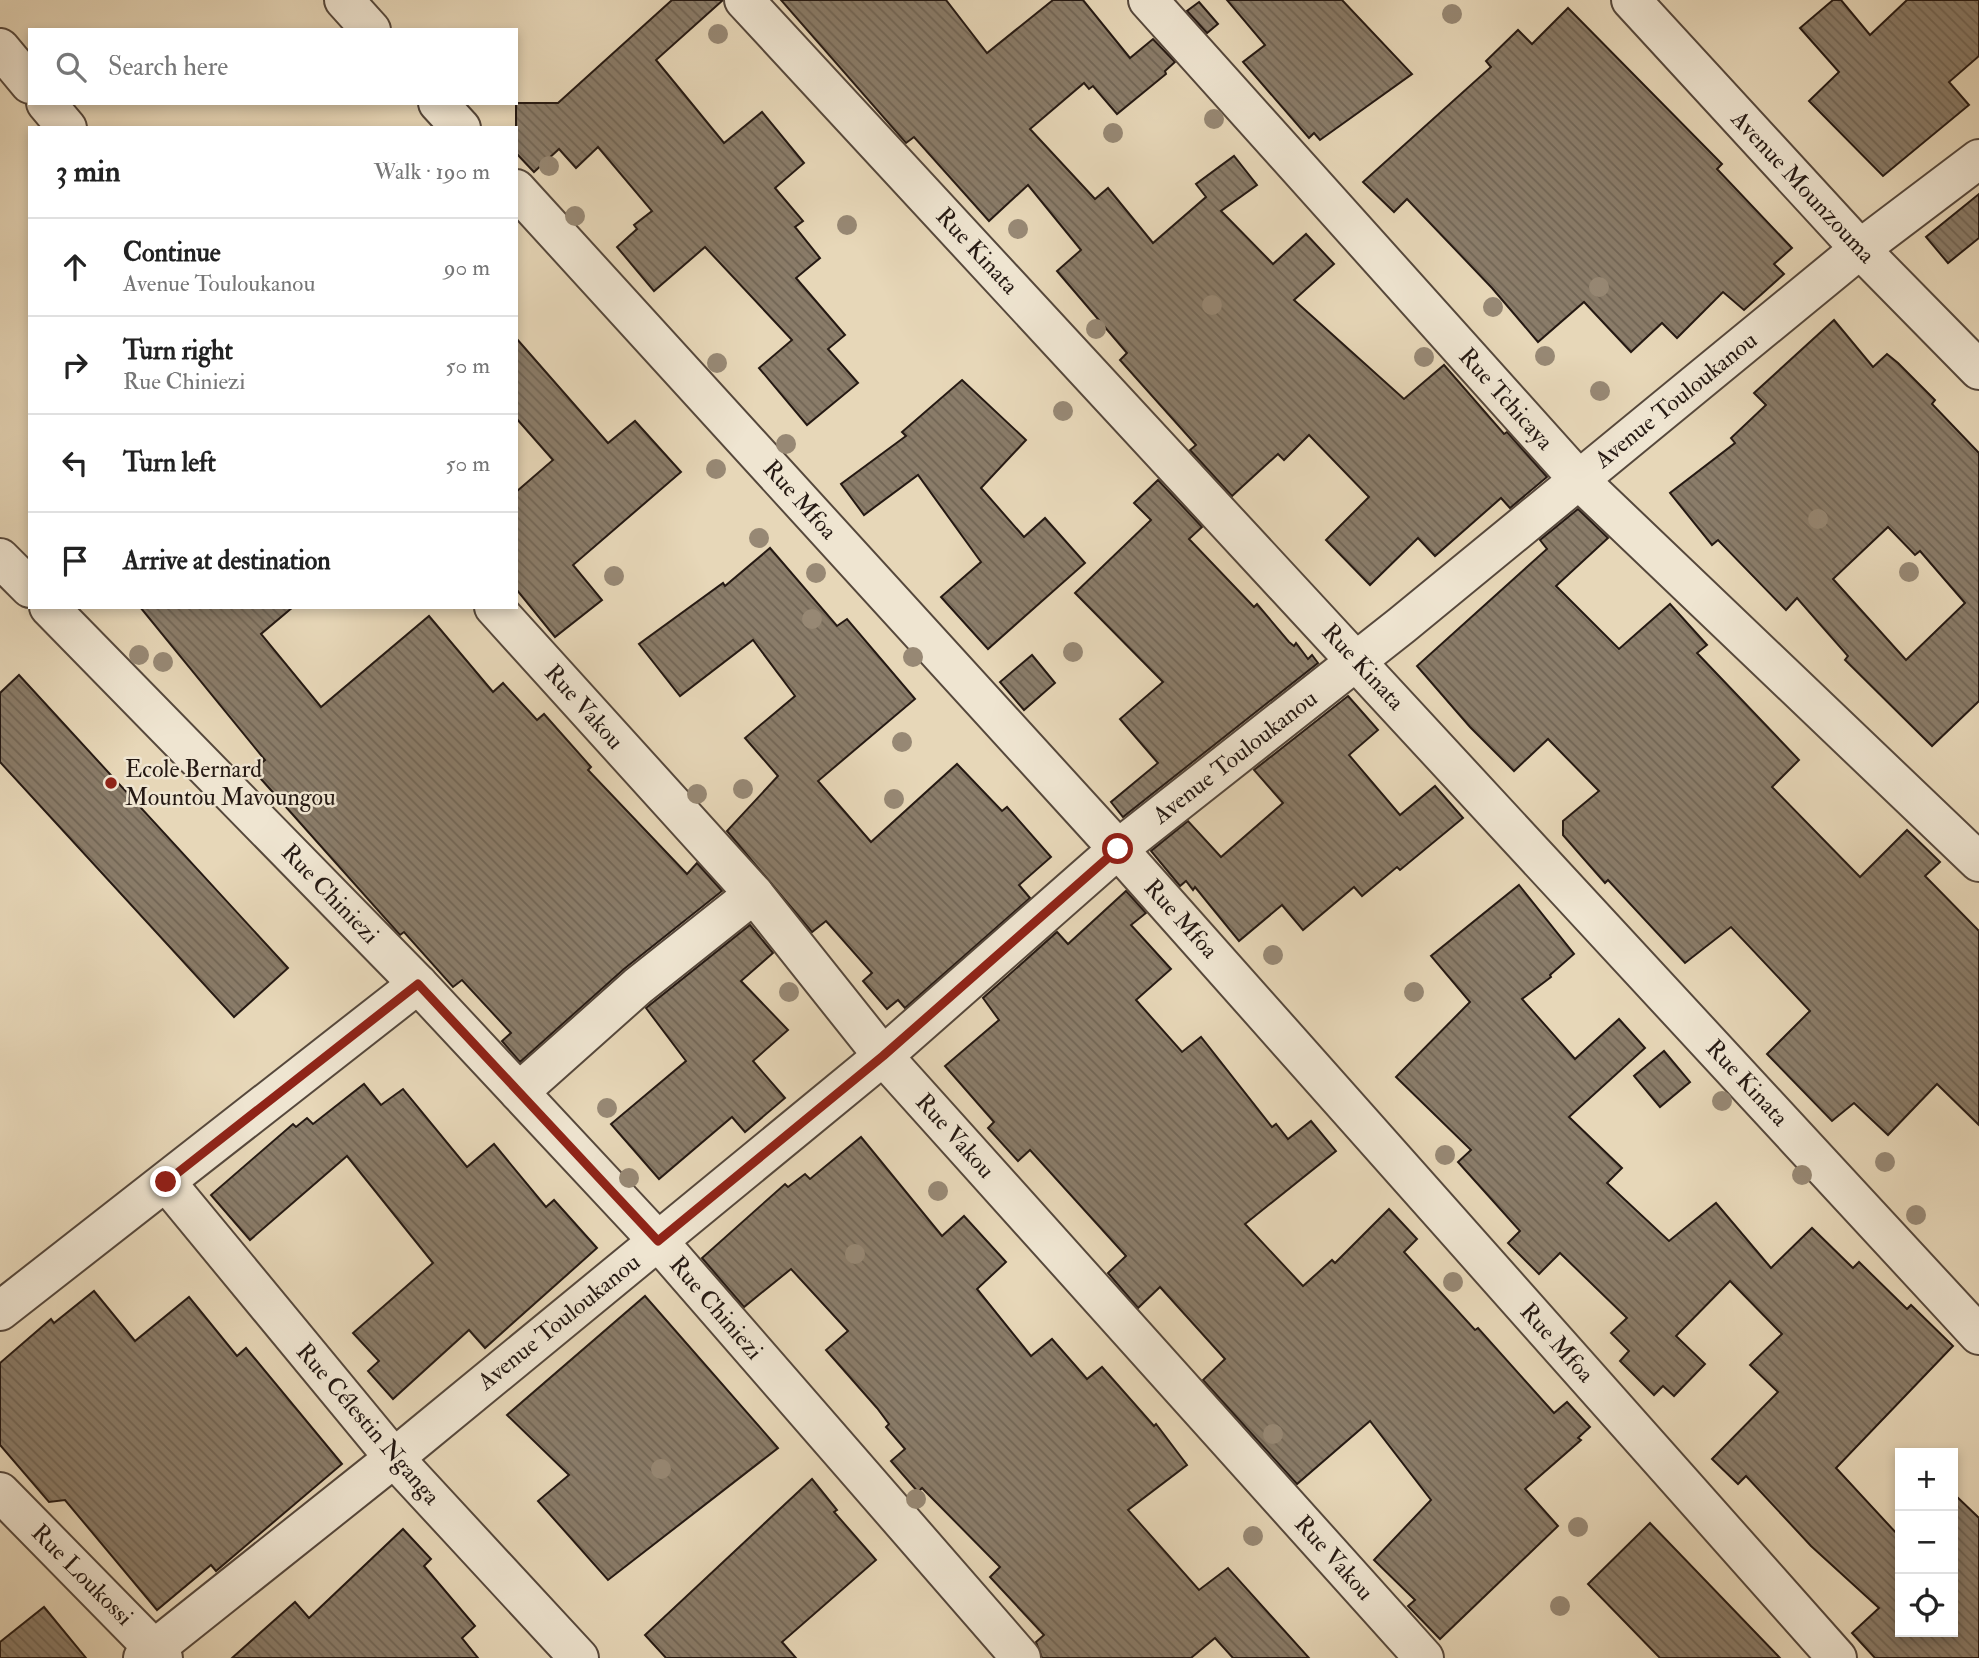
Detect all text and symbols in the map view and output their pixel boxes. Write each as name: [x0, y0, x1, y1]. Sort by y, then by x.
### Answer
search box: [28, 28, 518, 105]
icon: search: [52, 48, 90, 86]
text: Search here: [108, 51, 228, 83]
street label: Avenue Mounzouma: [1724, 103, 1883, 271]
text: 3 min: [56, 153, 121, 190]
text: Walk · 190 m: [374, 157, 490, 186]
street label: Rue Kinata: [929, 201, 1026, 302]
text: Continue: [123, 237, 221, 269]
icon: ahead: [56, 248, 94, 286]
text: 90 m: [444, 253, 490, 282]
text: Avenue Touloukanou: [123, 269, 315, 298]
street label: Avenue Touloukanou: [1587, 325, 1764, 476]
text: Turn right: [123, 335, 233, 367]
street label: Rue Tchicaya: [1452, 341, 1561, 458]
icon: right: [56, 346, 94, 384]
text: 50 m: [446, 351, 490, 380]
text: Rue Chiniezi: [123, 367, 245, 396]
icon: left: [56, 444, 94, 482]
text: Turn left: [123, 447, 216, 479]
text: 50 m: [446, 449, 490, 478]
street label: Rue Mfoa: [756, 454, 845, 547]
icon: arrive: [56, 542, 94, 580]
text: Arrive at destination: [123, 545, 331, 577]
street label: Rue Kinata: [1315, 617, 1412, 718]
street label: Rue Vakou: [538, 658, 630, 756]
street label: Avenue Touloukanou: [1146, 683, 1324, 832]
place label: Ecole Bernard Mountou Mavoungou: [125, 754, 336, 813]
marker: Ecole Bernard Mountou Mavoungou: [103, 775, 119, 791]
route start: [1102, 833, 1133, 864]
street label: Rue Chiniezi: [275, 837, 385, 951]
street label: Rue Mfoa: [1137, 873, 1226, 966]
street label: Rue Kinata: [1699, 1033, 1796, 1134]
street label: Rue Vakou: [909, 1087, 1001, 1185]
route end: [150, 1166, 181, 1197]
street label: Avenue Touloukanou: [470, 1247, 647, 1398]
street label: Rue Chiniezi: [662, 1250, 770, 1366]
street label: Rue Mfoa: [1513, 1297, 1602, 1390]
street label: Rue Célestin Nganga: [289, 1337, 448, 1512]
map controls: [1895, 1448, 1958, 1637]
button: +: [1895, 1448, 1958, 1511]
street label: Rue Vakou: [1288, 1509, 1380, 1607]
button: −: [1895, 1511, 1958, 1574]
street label: Rue Loukossi: [25, 1518, 139, 1632]
button: locate: [1895, 1574, 1958, 1637]

